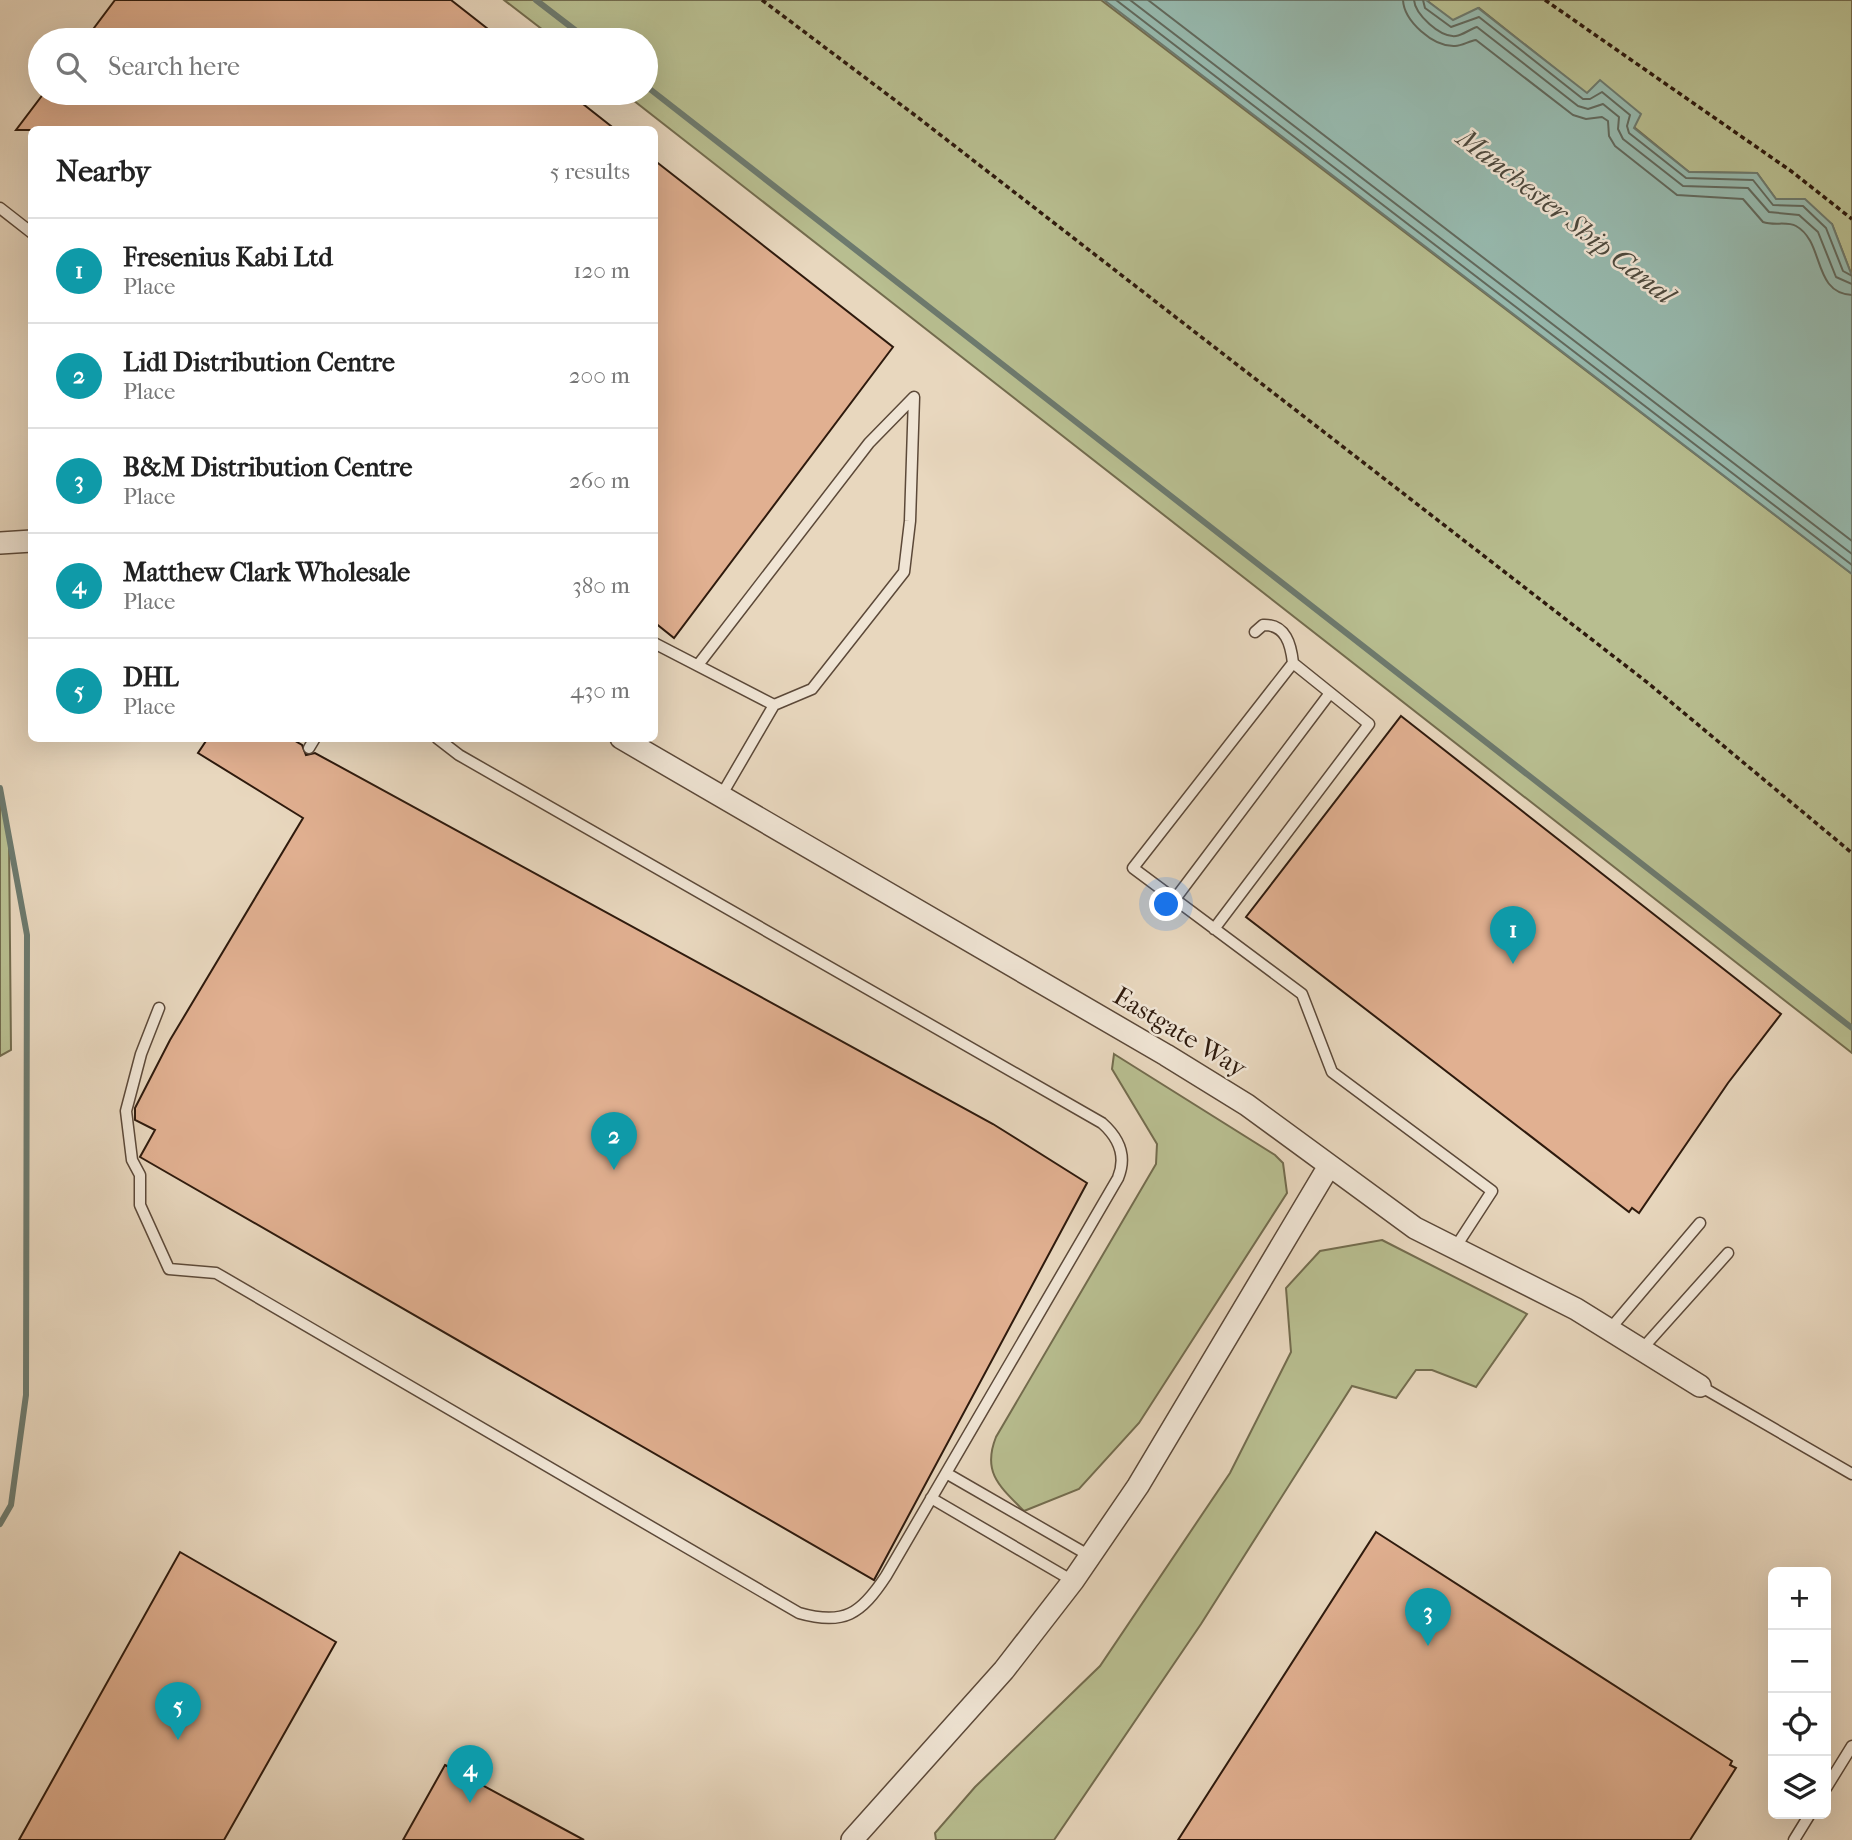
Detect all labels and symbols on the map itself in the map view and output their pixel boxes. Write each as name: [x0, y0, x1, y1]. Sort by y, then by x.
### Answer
water label: Manchester Ship Canal: [1449, 120, 1684, 313]
your location: [1149, 887, 1183, 921]
pin: 1: [1490, 906, 1536, 964]
street label: Eastgate Way: [1108, 980, 1253, 1084]
pin: 2: [591, 1112, 637, 1170]
pin: 3: [1405, 1588, 1451, 1646]
pin: 5: [155, 1682, 201, 1740]
pin: 4: [447, 1745, 493, 1803]

